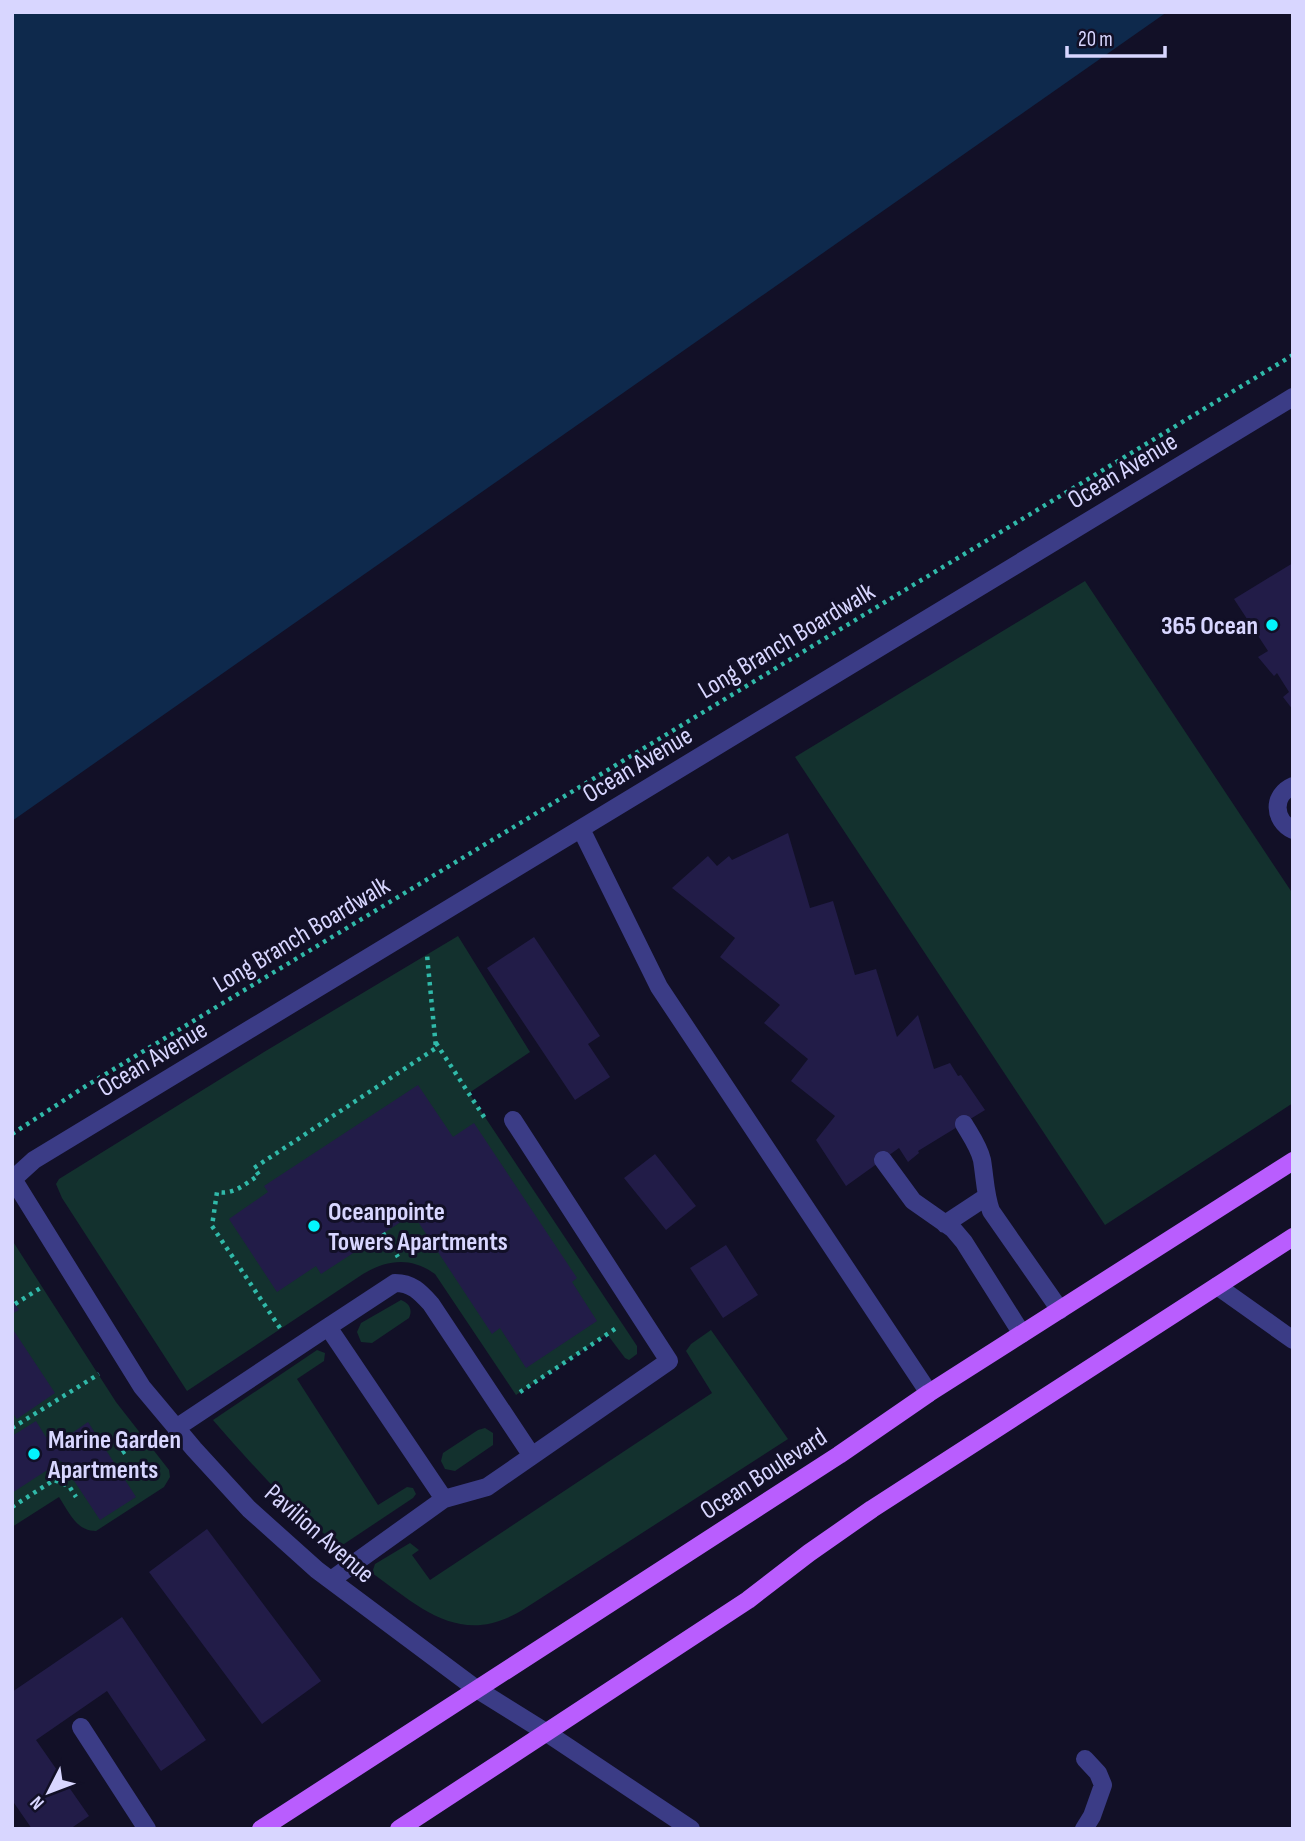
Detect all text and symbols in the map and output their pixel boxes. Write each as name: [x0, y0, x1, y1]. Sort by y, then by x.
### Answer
scale bar: [1067, 14, 1165, 58]
text: 20 m: [1078, 27, 1113, 52]
street label: Ocean Avenue: [1062, 426, 1183, 516]
street label: Long Branch Boardwalk: [693, 576, 881, 706]
place label: 365 Ocean: [1161, 611, 1258, 642]
marker: 365 Ocean: [1264, 617, 1280, 633]
street label: Ocean Avenue: [577, 720, 698, 810]
street label: Long Branch Boardwalk: [208, 870, 396, 1000]
street label: Ocean Avenue: [92, 1014, 213, 1104]
place label: Oceanpointe Towers Apartments: [328, 1197, 508, 1258]
marker: Oceanpointe Towers Apartments: [306, 1218, 322, 1234]
street label: Ocean Boulevard: [695, 1422, 833, 1527]
place label: Marine Garden Apartments: [47, 1425, 181, 1486]
marker: Marine Garden Apartments: [26, 1446, 42, 1462]
street label: Pavilion Avenue: [258, 1478, 380, 1590]
north arrow: [14, 1757, 84, 1827]
text: N: [26, 1791, 49, 1814]

